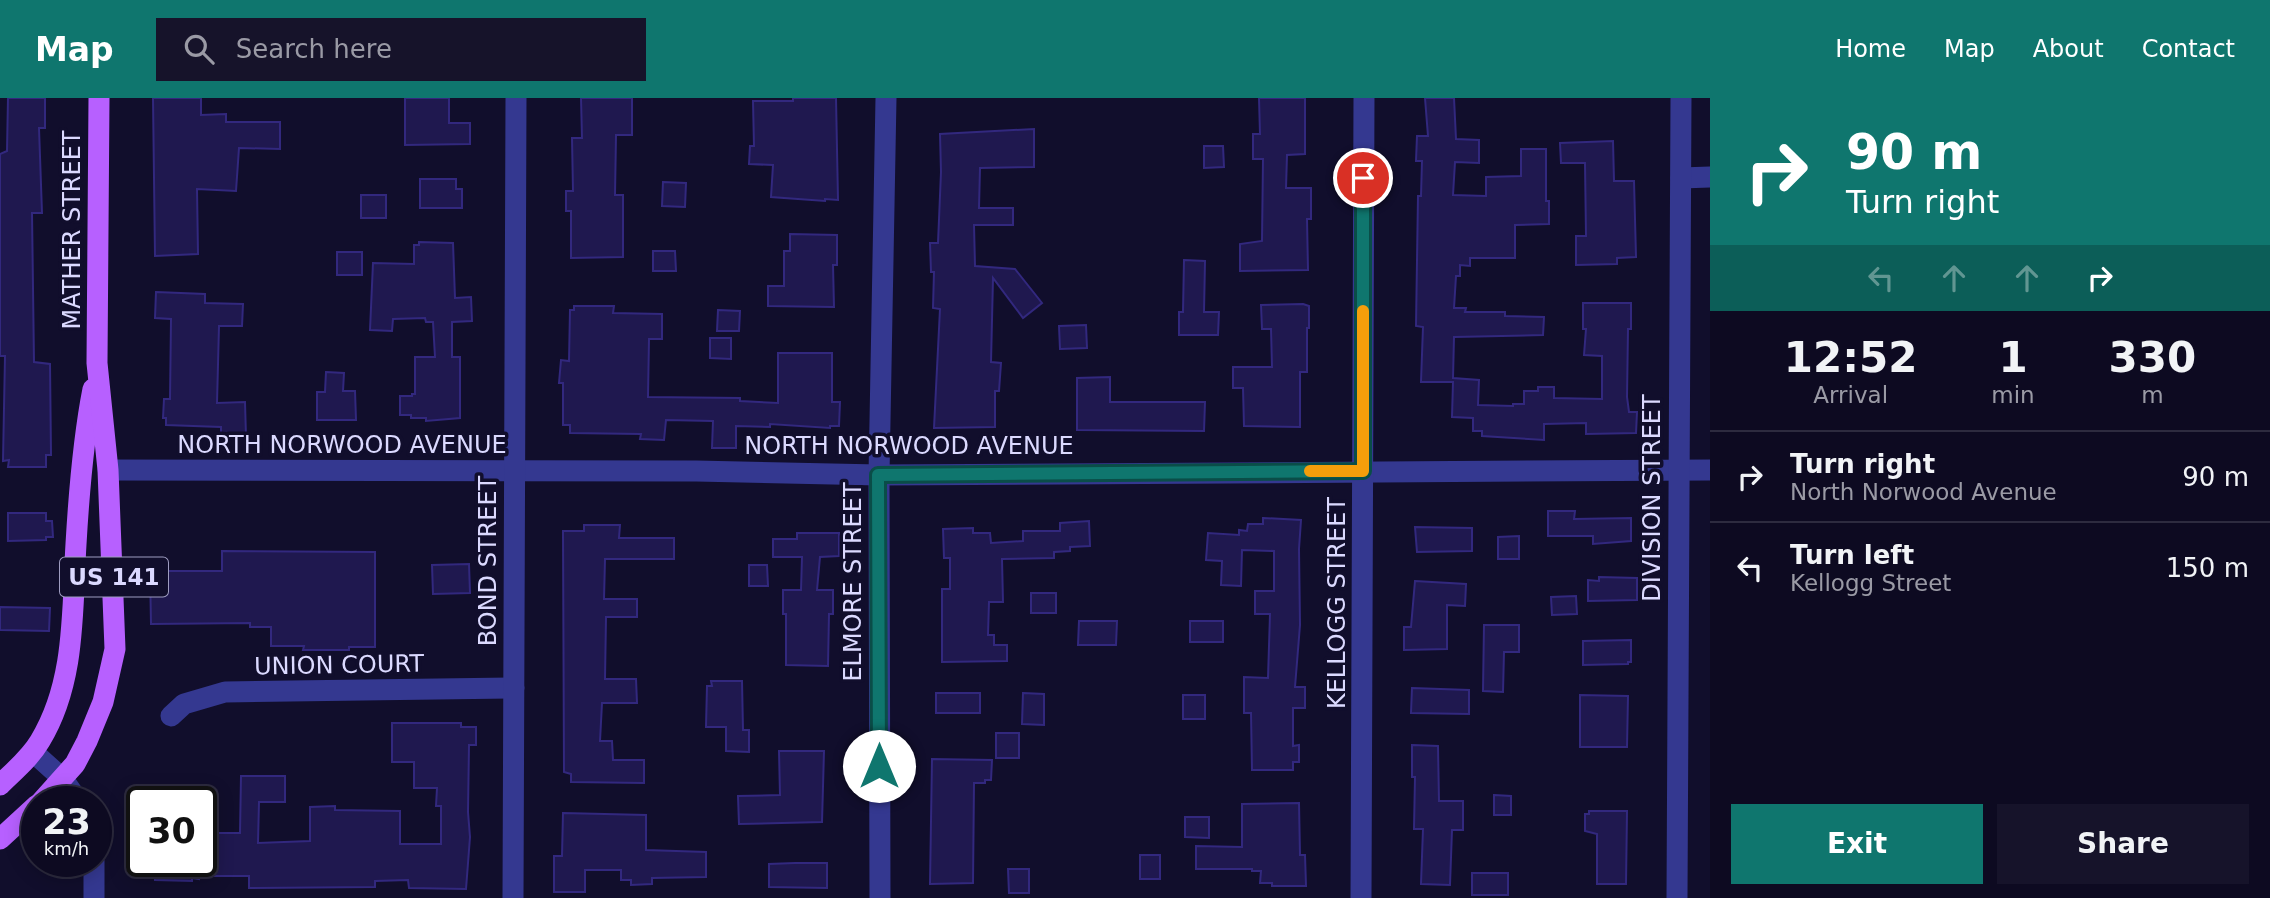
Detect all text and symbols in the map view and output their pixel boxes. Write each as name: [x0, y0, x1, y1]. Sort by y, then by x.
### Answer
search box: [156, 18, 646, 81]
text: Map: [35, 30, 114, 69]
icon: search: [180, 30, 218, 68]
text: Search here: [236, 34, 392, 64]
text: Home: [1835, 35, 1906, 63]
text: Map: [1944, 35, 1995, 63]
text: About: [2033, 35, 2104, 63]
text: Contact: [2142, 35, 2235, 63]
text: 90 m: [1846, 124, 1982, 181]
icon: right: [1731, 126, 1822, 217]
street label: MATHER STREET: [58, 130, 86, 330]
pin: [1333, 148, 1393, 208]
icon: arrive: [1344, 159, 1382, 197]
text: Turn right: [1846, 183, 1999, 221]
icon: left: [1862, 259, 1900, 297]
icon: ahead: [1935, 259, 1973, 297]
icon: ahead: [2008, 259, 2046, 297]
icon: right: [2081, 259, 2119, 297]
text: 12:52: [1784, 333, 1918, 382]
text: 1: [1998, 333, 2028, 382]
text: 330: [2109, 333, 2196, 382]
text: Arrival: [1813, 382, 1888, 408]
text: min: [1991, 382, 2035, 408]
text: m: [2141, 382, 2164, 408]
street label: DIVISION STREET: [1638, 394, 1666, 602]
street label: NORTH NORWOOD AVENUE: [177, 431, 507, 459]
street label: NORTH NORWOOD AVENUE: [744, 432, 1074, 460]
text: Turn right: [1790, 449, 1935, 479]
icon: right: [1731, 458, 1769, 496]
text: 90 m: [2182, 462, 2249, 492]
street label: BOND STREET: [474, 475, 502, 646]
text: North Norwood Avenue: [1790, 479, 2057, 505]
street label: ELMORE STREET: [839, 482, 867, 682]
street label: KELLOGG STREET: [1323, 497, 1351, 709]
text: Turn left: [1790, 540, 1914, 570]
icon: left: [1731, 549, 1769, 587]
text: 150 m: [2166, 553, 2249, 583]
road number: US 141: [60, 558, 168, 597]
text: Kellogg Street: [1790, 570, 1951, 596]
street label: UNION COURT: [254, 650, 425, 680]
position arrow: [842, 729, 916, 803]
speed limit sign: 30: [126, 786, 217, 877]
text: 23: [42, 802, 91, 842]
button: Exit: [1731, 804, 1983, 884]
button: Share: [1997, 804, 2249, 884]
text: km/h: [44, 838, 89, 859]

